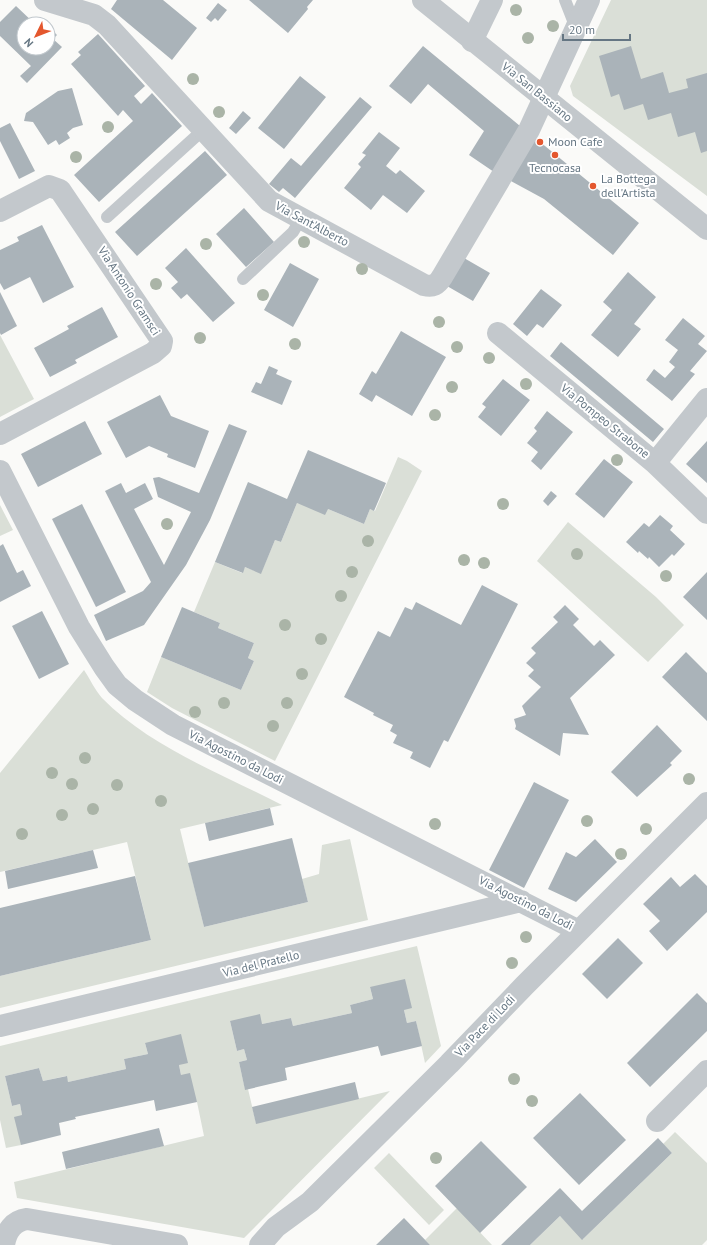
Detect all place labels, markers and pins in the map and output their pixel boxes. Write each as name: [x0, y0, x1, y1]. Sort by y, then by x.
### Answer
place label: Moon Cafe: [548, 134, 603, 149]
marker: Moon Cafe: [535, 137, 545, 147]
marker: Tecnocasa: [550, 150, 560, 160]
place label: Tecnocasa: [529, 160, 581, 175]
place label: La Bottega dell'Artista: [601, 171, 656, 200]
marker: La Bottega dell'Artista: [588, 181, 598, 191]

